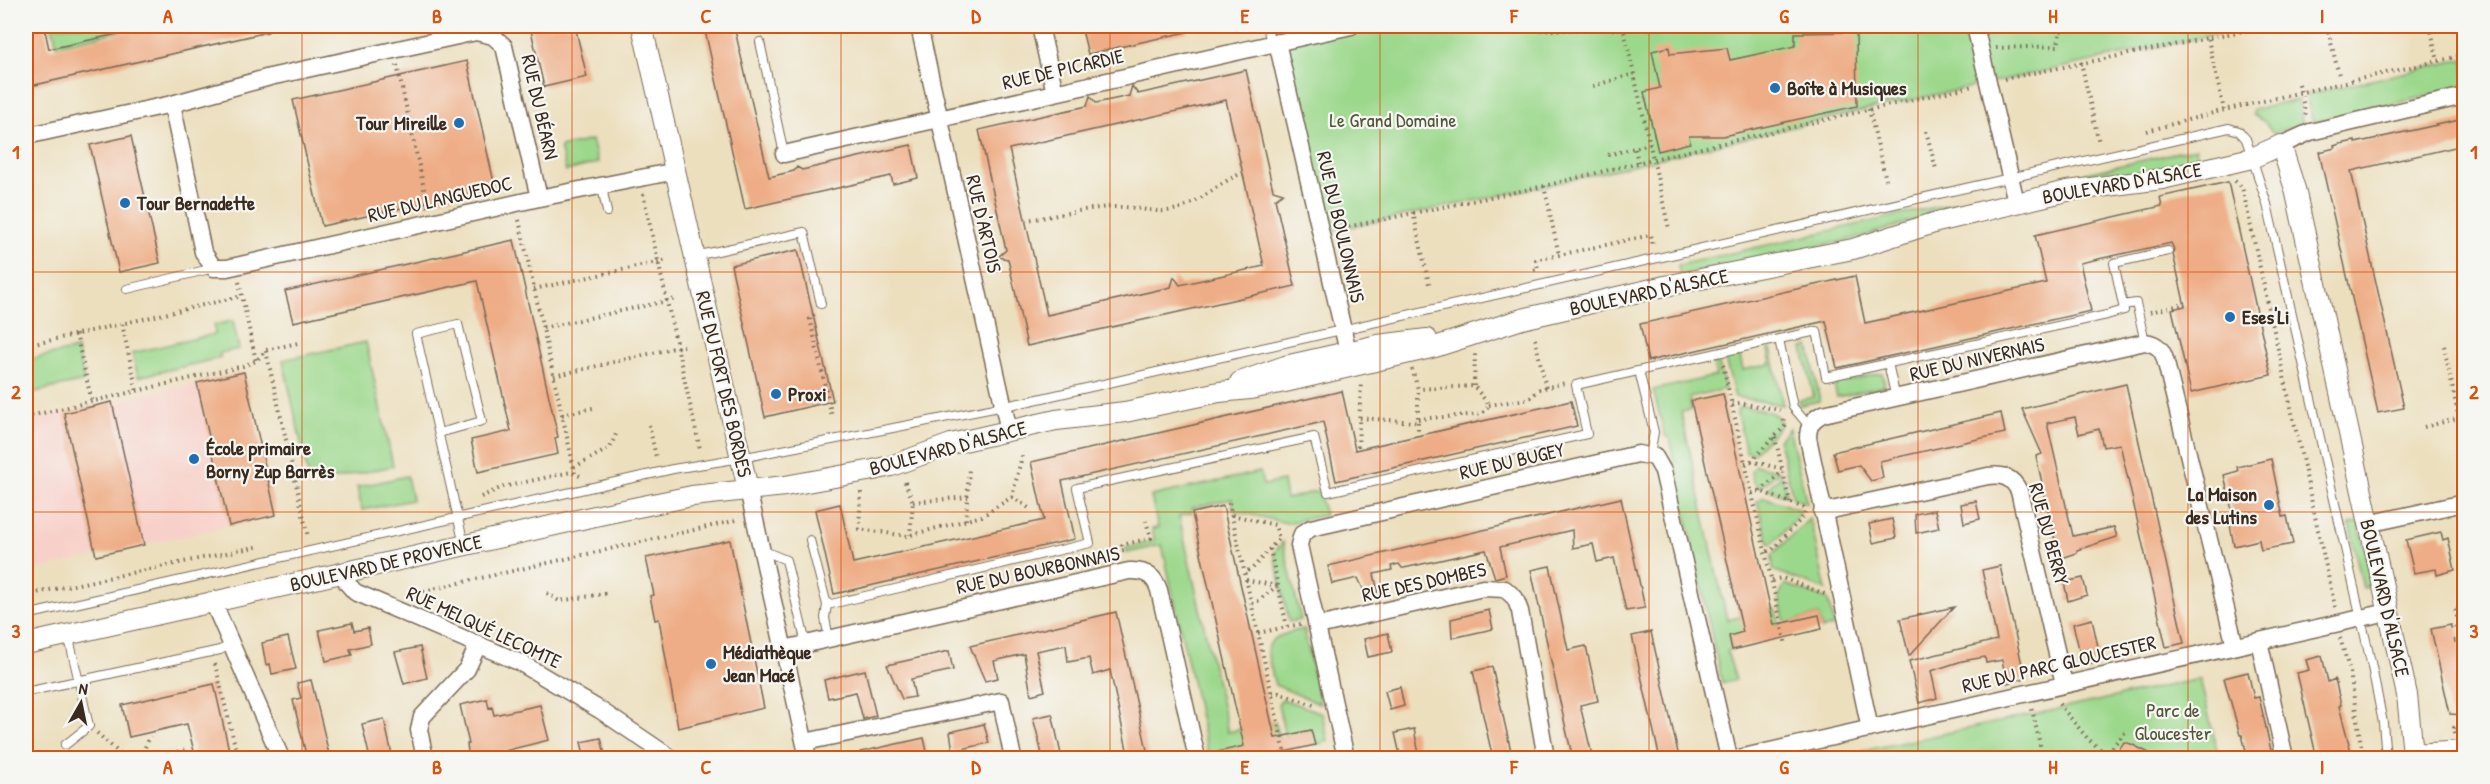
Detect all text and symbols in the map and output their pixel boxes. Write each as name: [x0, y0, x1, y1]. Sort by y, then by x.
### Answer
text: A: [163, 2, 173, 29]
text: B: [432, 2, 442, 29]
text: C: [701, 2, 712, 29]
text: D: [971, 2, 981, 29]
text: E: [1241, 2, 1250, 29]
text: F: [1509, 2, 1519, 29]
text: G: [1779, 2, 1789, 29]
text: H: [2048, 2, 2058, 29]
text: I: [2320, 2, 2324, 29]
street label: RUE DE PICARDIE: [1000, 41, 1126, 96]
street label: RUE DU BÉARN: [515, 52, 566, 162]
place label: Boîte à Musiques: [1787, 74, 1907, 102]
marker: Boîte à Musiques: [1768, 81, 1782, 95]
park label: Le Grand Domaine: [1329, 106, 1457, 133]
place label: Tour Mireille: [355, 109, 447, 136]
marker: Tour Mireille: [452, 116, 466, 130]
text: 1: [12, 138, 20, 165]
text: 1: [2470, 138, 2478, 165]
street label: RUE DU BOULONNAIS: [1311, 149, 1372, 305]
street label: BOULEVARD D'ALSACE: [2040, 155, 2204, 210]
street label: RUE DU LANGUEDOC: [365, 169, 515, 228]
street label: RUE D'ARTOIS: [960, 172, 1009, 275]
place label: Tour Bernadette: [136, 189, 255, 216]
marker: Tour Bernadette: [118, 196, 132, 210]
street label: BOULEVARD D'ALSACE: [1567, 261, 1731, 321]
street label: RUE DU FORT DES BORDES: [690, 288, 759, 480]
place label: Eses'Li: [2242, 303, 2289, 330]
marker: Eses'Li: [2223, 310, 2237, 324]
street label: RUE DU NIVERNAIS: [1907, 330, 2047, 387]
text: 2: [11, 378, 21, 405]
text: 2: [2469, 378, 2479, 405]
place label: Proxi: [788, 380, 827, 407]
marker: Proxi: [769, 387, 783, 401]
street label: BOULEVARD D'ALSACE: [866, 414, 1029, 481]
place label: École primaire Borny Zup Barrès: [206, 434, 335, 485]
street label: RUE DU BUGEY: [1457, 435, 1567, 486]
marker: École primaire Borny Zup Barrès: [187, 452, 201, 466]
street label: RUE DU BERRY: [2023, 480, 2076, 588]
place label: La Maison des Lutins: [2185, 480, 2257, 530]
marker: La Maison des Lutins: [2262, 498, 2276, 512]
street label: BOULEVARD D'ALSACE: [2354, 516, 2417, 680]
street label: BOULEVARD DE PROVENCE: [287, 527, 485, 598]
street label: RUE DU BOURBONNAIS: [954, 539, 1122, 600]
street label: RUE DES DOMBES: [1359, 555, 1488, 608]
street label: RUE MELQUÉ LECOMTE: [403, 579, 566, 674]
text: 3: [12, 617, 21, 644]
text: 3: [2470, 617, 2479, 644]
street label: RUE DU PARC GLOUCESTER: [1959, 628, 2158, 699]
place label: Médiathèque Jean Macé: [723, 638, 811, 688]
marker: Médiathèque Jean Macé: [704, 657, 718, 671]
north arrow: [51, 673, 111, 733]
text: N: [77, 677, 90, 700]
park label: Parc de Gloucester: [2135, 696, 2212, 746]
text: A: [163, 753, 173, 780]
text: B: [432, 753, 442, 780]
text: C: [701, 753, 712, 780]
text: D: [971, 753, 981, 780]
text: E: [1241, 753, 1250, 780]
text: F: [1509, 753, 1519, 780]
text: G: [1779, 753, 1789, 780]
text: H: [2048, 753, 2058, 780]
text: I: [2320, 753, 2324, 780]

